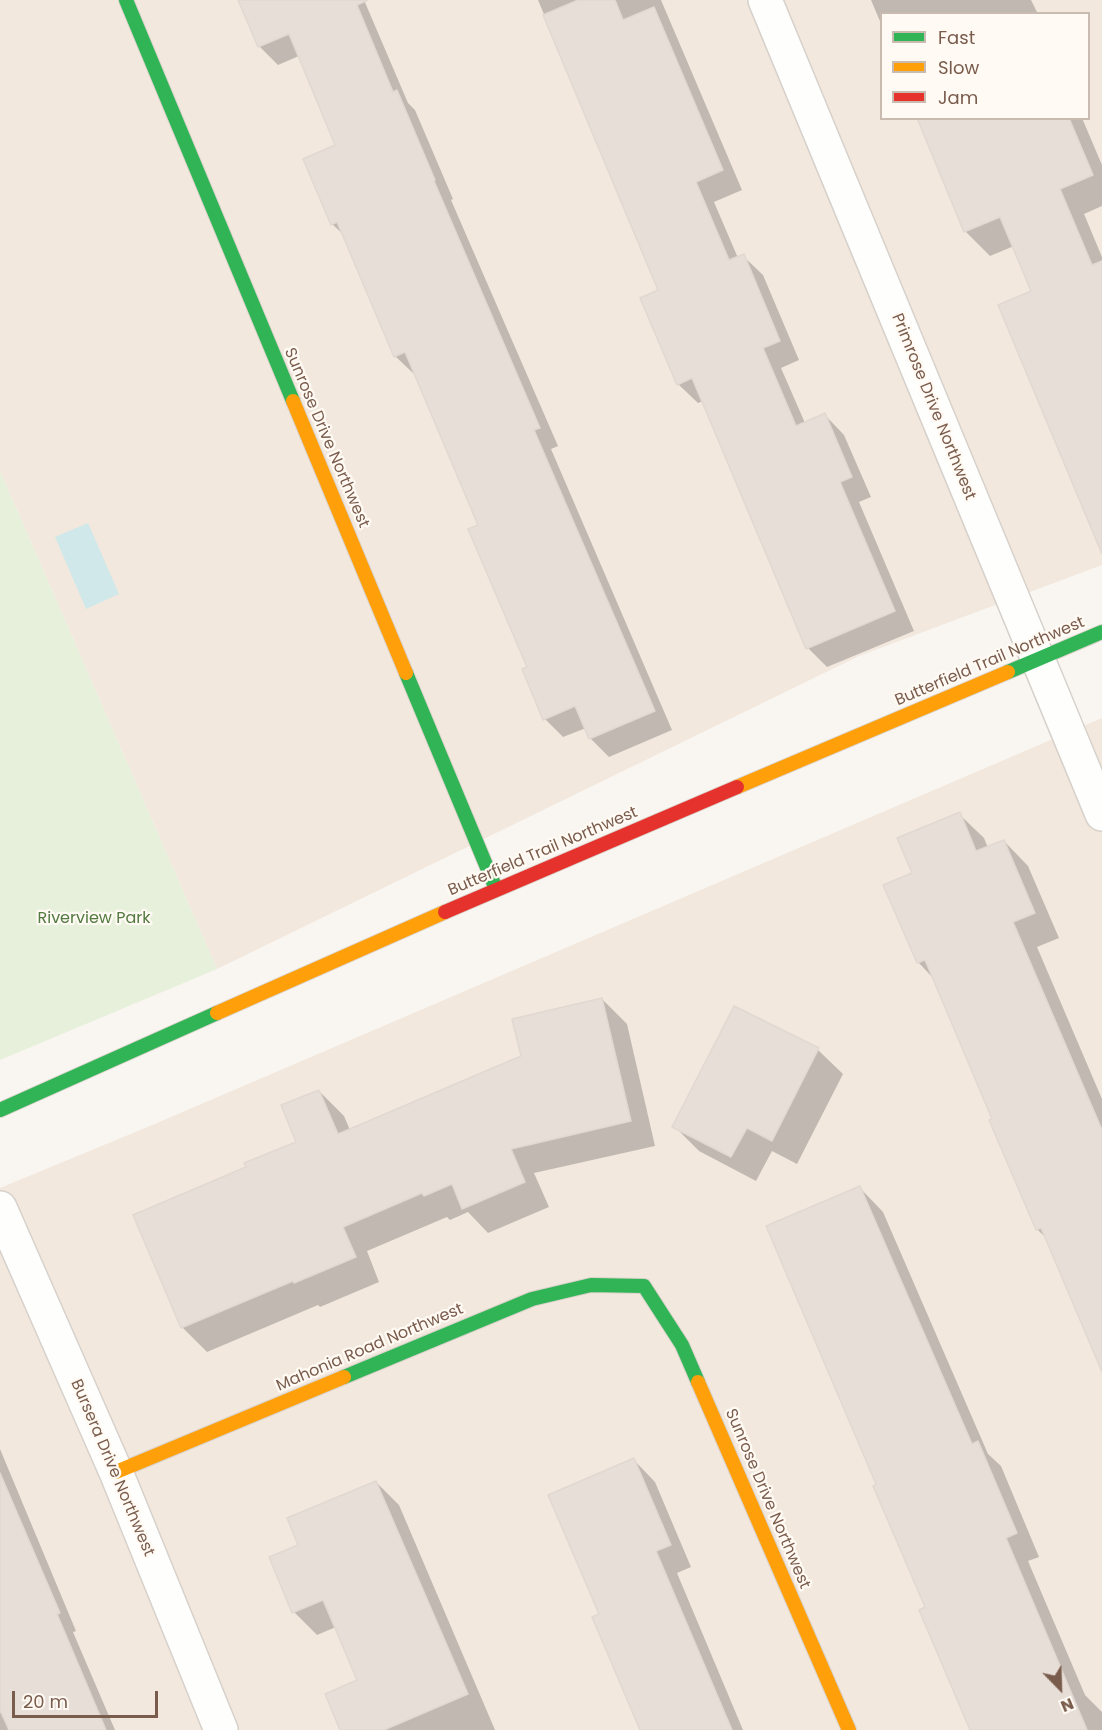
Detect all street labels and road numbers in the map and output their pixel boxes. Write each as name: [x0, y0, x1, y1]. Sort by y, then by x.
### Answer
street label: Primrose Drive Northwest: [887, 311, 979, 503]
street label: Sunrose Drive Northwest: [279, 345, 373, 531]
street label: Butterfield Trail Northwest: [892, 613, 1088, 711]
street label: Butterfield Trail Northwest: [445, 803, 641, 901]
street label: Mahonia Road Northwest: [274, 1300, 466, 1396]
street label: Bursera Drive Northwest: [66, 1377, 158, 1559]
street label: Sunrose Drive Northwest: [720, 1406, 814, 1592]

